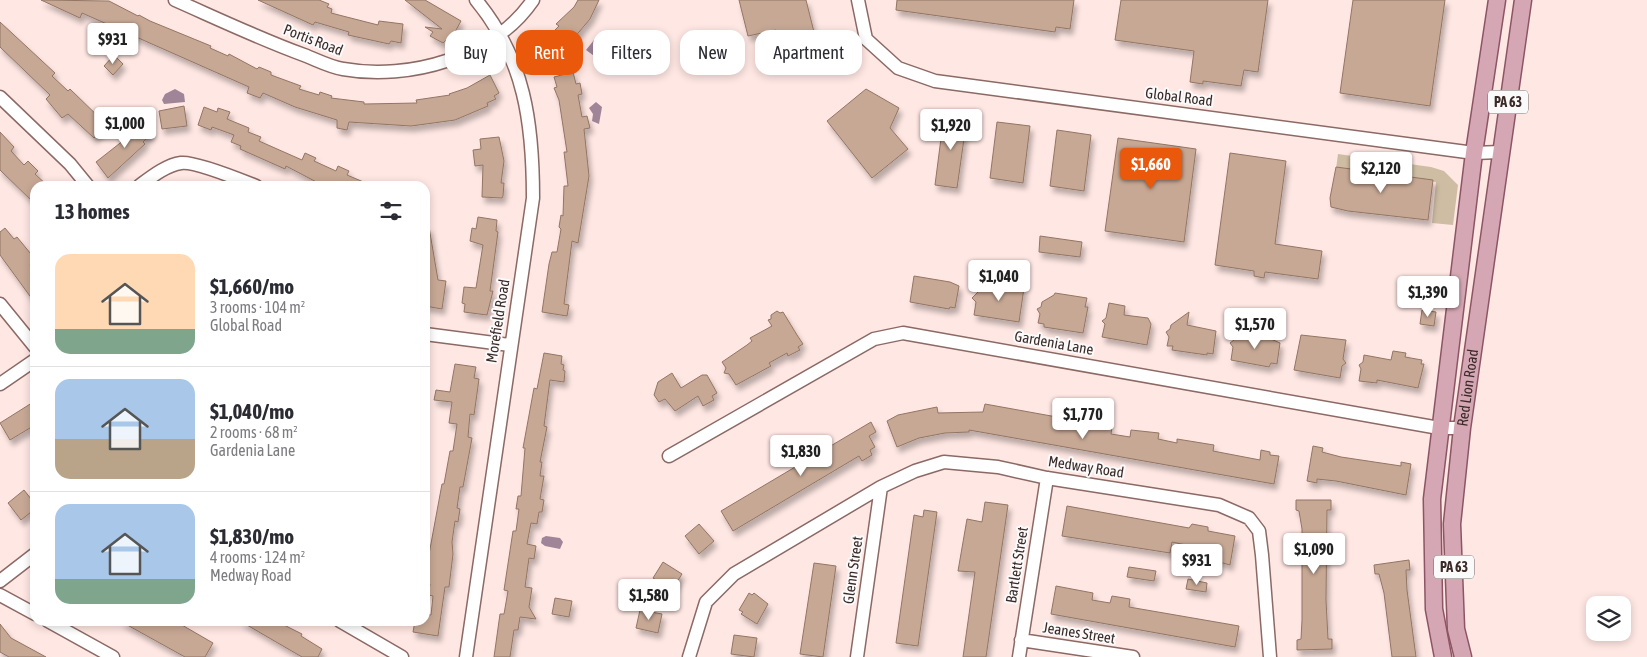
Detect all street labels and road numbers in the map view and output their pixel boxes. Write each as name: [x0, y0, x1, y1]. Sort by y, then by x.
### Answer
street label: Portis Road: [281, 20, 345, 59]
street label: Global Road: [1144, 84, 1214, 109]
road number: PA 63: [1488, 90, 1528, 114]
street label: Morefield Road: [483, 278, 513, 364]
street label: Gardenia Lane: [1013, 327, 1095, 358]
street label: Red Lion Road: [1453, 348, 1481, 428]
street label: Medway Road: [1047, 452, 1125, 481]
street label: Bartlett Street: [1002, 526, 1031, 604]
street label: Glenn Street: [839, 535, 866, 605]
road number: PA 63: [1434, 556, 1474, 578]
street label: Jeanes Street: [1042, 618, 1116, 647]

